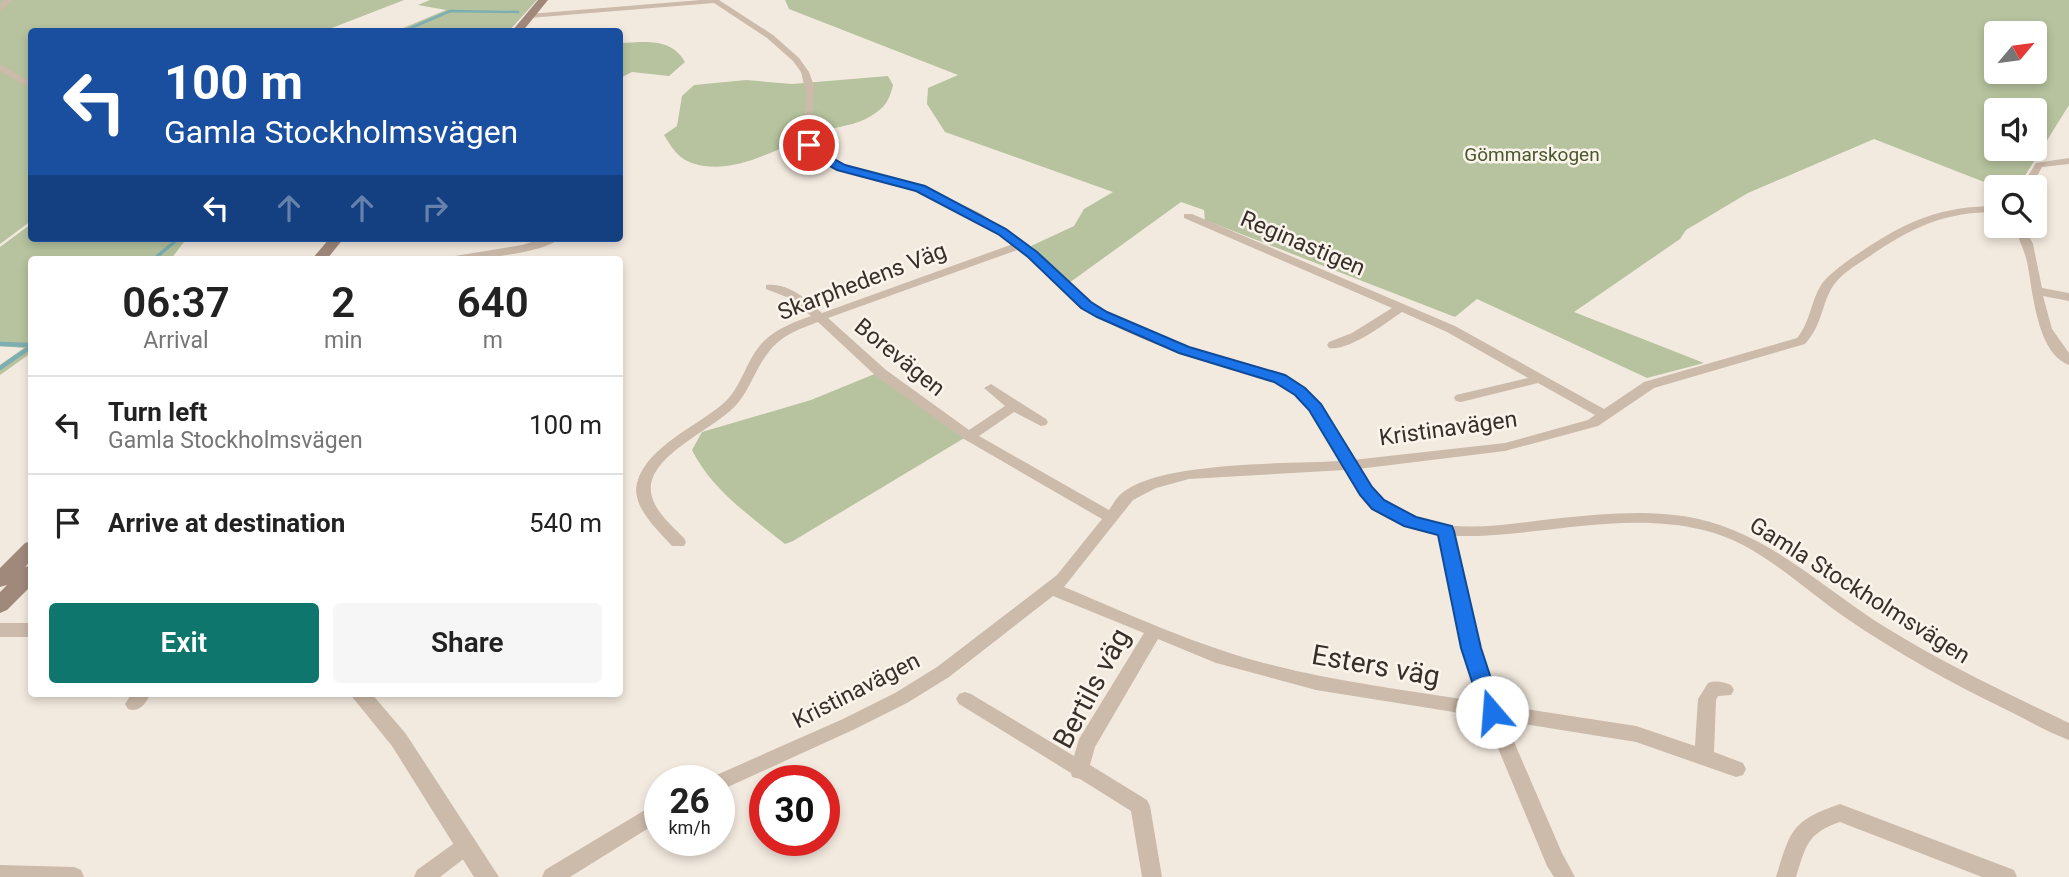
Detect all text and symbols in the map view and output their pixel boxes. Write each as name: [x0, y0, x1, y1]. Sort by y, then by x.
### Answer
north arrow: [1984, 21, 2048, 84]
map controls: [1984, 21, 2047, 238]
text: 100 m: [164, 54, 303, 111]
icon: left: [49, 56, 140, 147]
button: sound: [1984, 98, 2047, 161]
text: Gamla Stockholmsvägen: [164, 113, 518, 151]
pin: [779, 115, 839, 175]
icon: arrive: [790, 126, 828, 164]
park label: Gömmarskogen: [1464, 143, 1600, 166]
button: search: [1984, 175, 2047, 238]
icon: left: [197, 189, 235, 227]
icon: ahead: [270, 189, 308, 227]
icon: ahead: [343, 189, 381, 227]
icon: right: [416, 189, 454, 227]
street label: Reginastigen: [1236, 205, 1369, 282]
street label: Skarphedens Väg: [774, 237, 950, 326]
text: 06:37: [122, 278, 230, 327]
text: 2: [331, 278, 355, 327]
text: 640: [457, 278, 529, 327]
street label: Borevägen: [849, 313, 950, 402]
text: Arrival: [143, 327, 209, 354]
text: min: [324, 327, 362, 354]
text: m: [483, 327, 503, 354]
text: Turn left: [108, 397, 207, 427]
street label: Kristinavägen: [1377, 405, 1519, 452]
icon: left: [49, 406, 87, 444]
text: 100 m: [529, 410, 602, 440]
text: Gamla Stockholmsvägen: [108, 427, 363, 454]
icon: arrive: [49, 504, 87, 542]
text: Arrive at destination: [108, 508, 345, 538]
text: 540 m: [529, 508, 602, 538]
street label: Gamla Stockholmsvägen: [1745, 512, 1975, 669]
button: Exit: [49, 603, 319, 683]
button: Share: [333, 603, 602, 683]
street label: Bertils väg: [1046, 623, 1137, 754]
street label: Esters väg: [1309, 638, 1443, 693]
street label: Kristinavägen: [788, 647, 924, 734]
position arrow: [1455, 675, 1529, 749]
speed limit sign: 30: [749, 765, 840, 856]
text: 26: [669, 781, 710, 822]
text: km/h: [668, 817, 711, 838]

